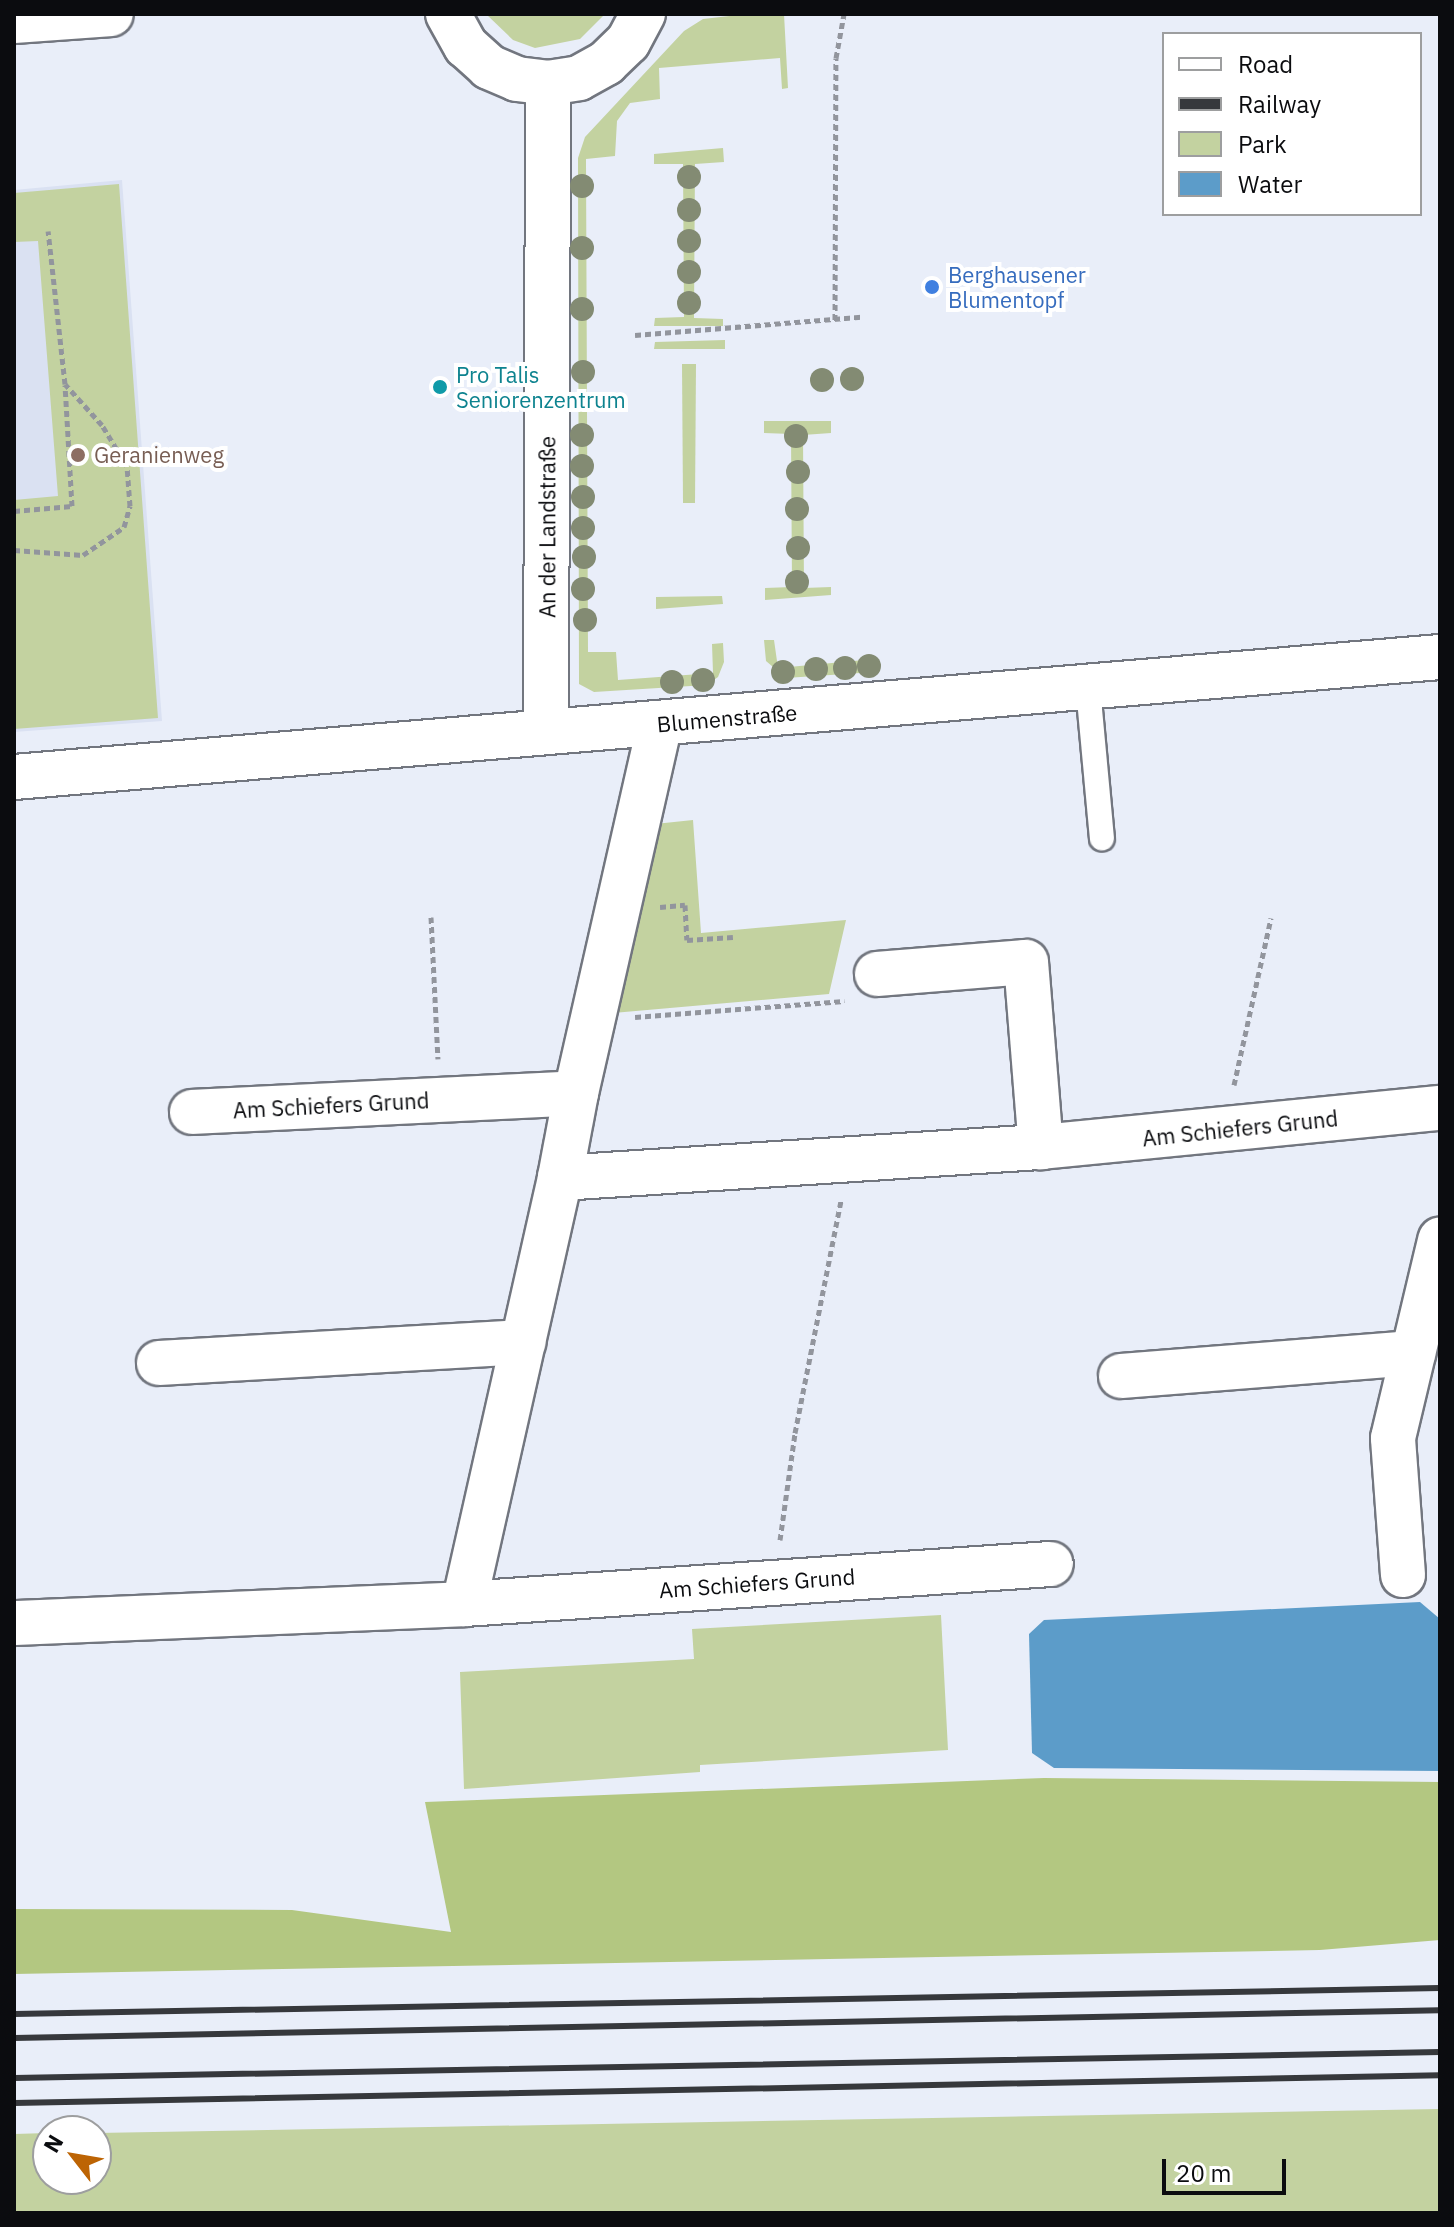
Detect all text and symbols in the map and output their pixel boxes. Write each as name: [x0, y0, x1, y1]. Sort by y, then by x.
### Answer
legend: [1162, 32, 1422, 216]
text: Road: [1238, 48, 1293, 80]
text: Railway: [1238, 88, 1321, 120]
text: Park: [1238, 128, 1287, 160]
text: Water: [1238, 168, 1302, 200]
place label: Berghausener Blumentopf: [948, 261, 1086, 312]
marker: Berghausener Blumentopf: [923, 278, 941, 296]
place label: Pro Talis Seniorenzentrum: [456, 361, 626, 412]
marker: Pro Talis Seniorenzentrum: [431, 378, 449, 396]
street label: An der Landstraße: [534, 436, 560, 618]
place label: Geranienweg: [94, 442, 224, 468]
marker: Geranienweg: [69, 446, 87, 464]
street label: Blumenstraße: [656, 699, 798, 737]
street label: Am Schiefers Grund: [232, 1087, 430, 1123]
street label: Am Schiefers Grund: [1141, 1105, 1339, 1151]
street label: Am Schiefers Grund: [658, 1563, 856, 1603]
north arrow: [32, 2115, 112, 2195]
text: N: [36, 2129, 69, 2158]
scale bar: [1166, 2143, 1290, 2193]
text: 20 m: [1176, 2157, 1231, 2189]

